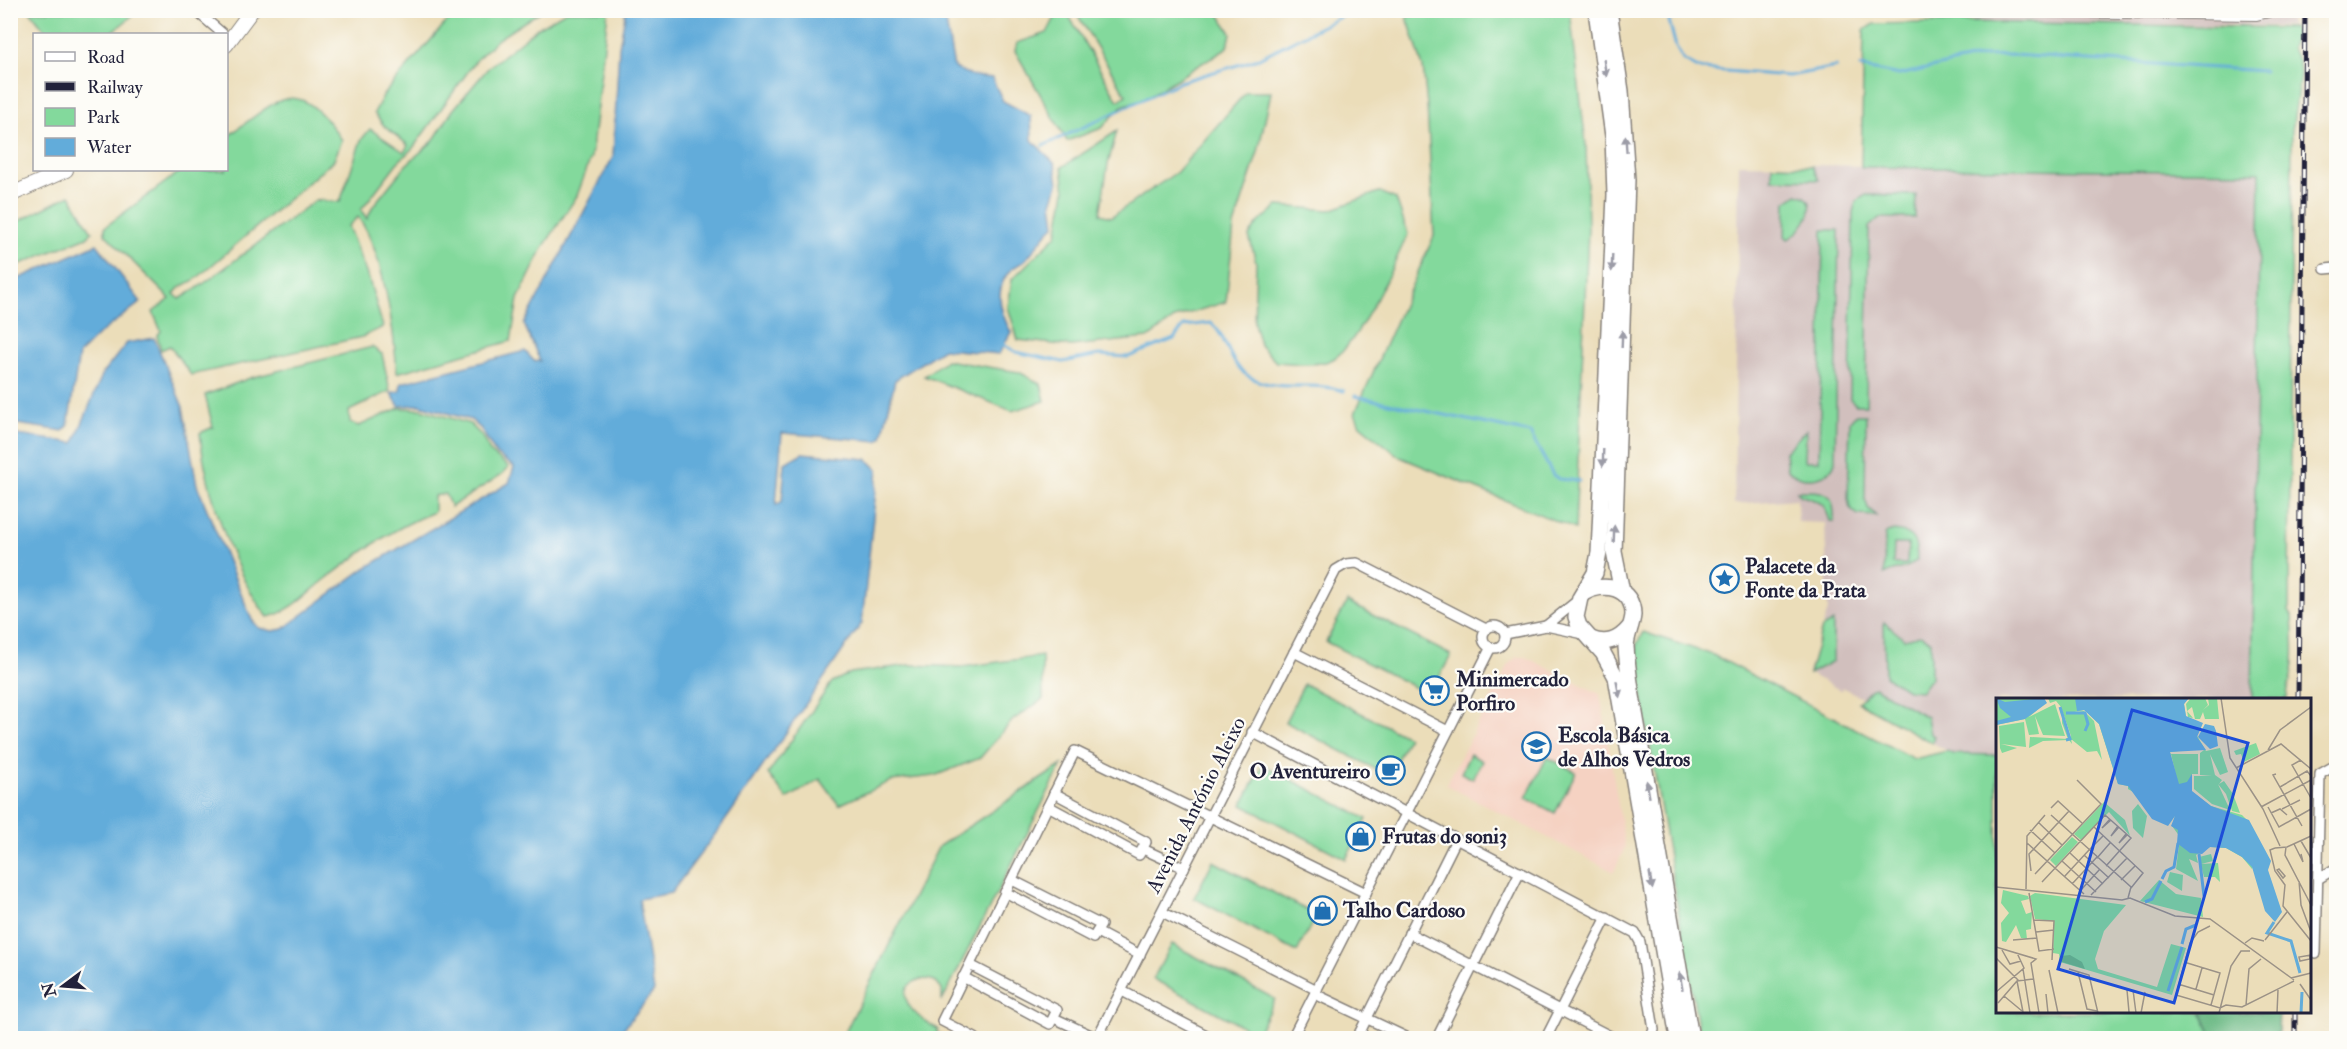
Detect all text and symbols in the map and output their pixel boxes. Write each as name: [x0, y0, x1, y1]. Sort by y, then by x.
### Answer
legend: [33, 33, 228, 171]
text: Road: [87, 46, 125, 69]
one-way arrow: [1600, 59, 1609, 78]
text: Railway: [87, 76, 144, 99]
text: Park: [87, 106, 120, 129]
one-way arrow: [1621, 135, 1630, 154]
text: Water: [86, 136, 131, 159]
one-way arrow: [1607, 253, 1616, 272]
one-way arrow: [1617, 330, 1627, 349]
one-way arrow: [1599, 448, 1608, 467]
one-way arrow: [1610, 525, 1619, 544]
place label: Palacete da Fonte da Prata: [1745, 553, 1867, 604]
place icon: Palacete da Fonte da Prata: [1708, 562, 1740, 594]
place label: Minimercado Porfiro: [1455, 666, 1569, 717]
supermarket icon: Minimercado Porfiro: [1419, 675, 1451, 707]
one-way arrow: [1614, 680, 1623, 699]
inset map: [1996, 698, 2311, 1013]
street label: Avenida António Aleixo: [1139, 712, 1252, 899]
place label: Escola Básica de Alhos Vedros: [1558, 722, 1690, 773]
school or university icon: Escola Básica de Alhos Vedros: [1521, 731, 1553, 763]
cafe icon: O Aventureiro: [1375, 755, 1407, 787]
place label: O Aventureiro: [1250, 758, 1370, 785]
one-way arrow: [1643, 779, 1652, 798]
shop icon: Frutas do soni3: [1345, 820, 1377, 852]
place label: Frutas do soni3: [1382, 823, 1507, 850]
one-way arrow: [1647, 872, 1656, 891]
shop icon: Talho Cardoso: [1306, 894, 1338, 926]
place label: Talho Cardoso: [1342, 897, 1465, 924]
north arrow: [33, 956, 93, 1016]
one-way arrow: [1676, 971, 1685, 990]
text: N: [38, 980, 61, 1000]

